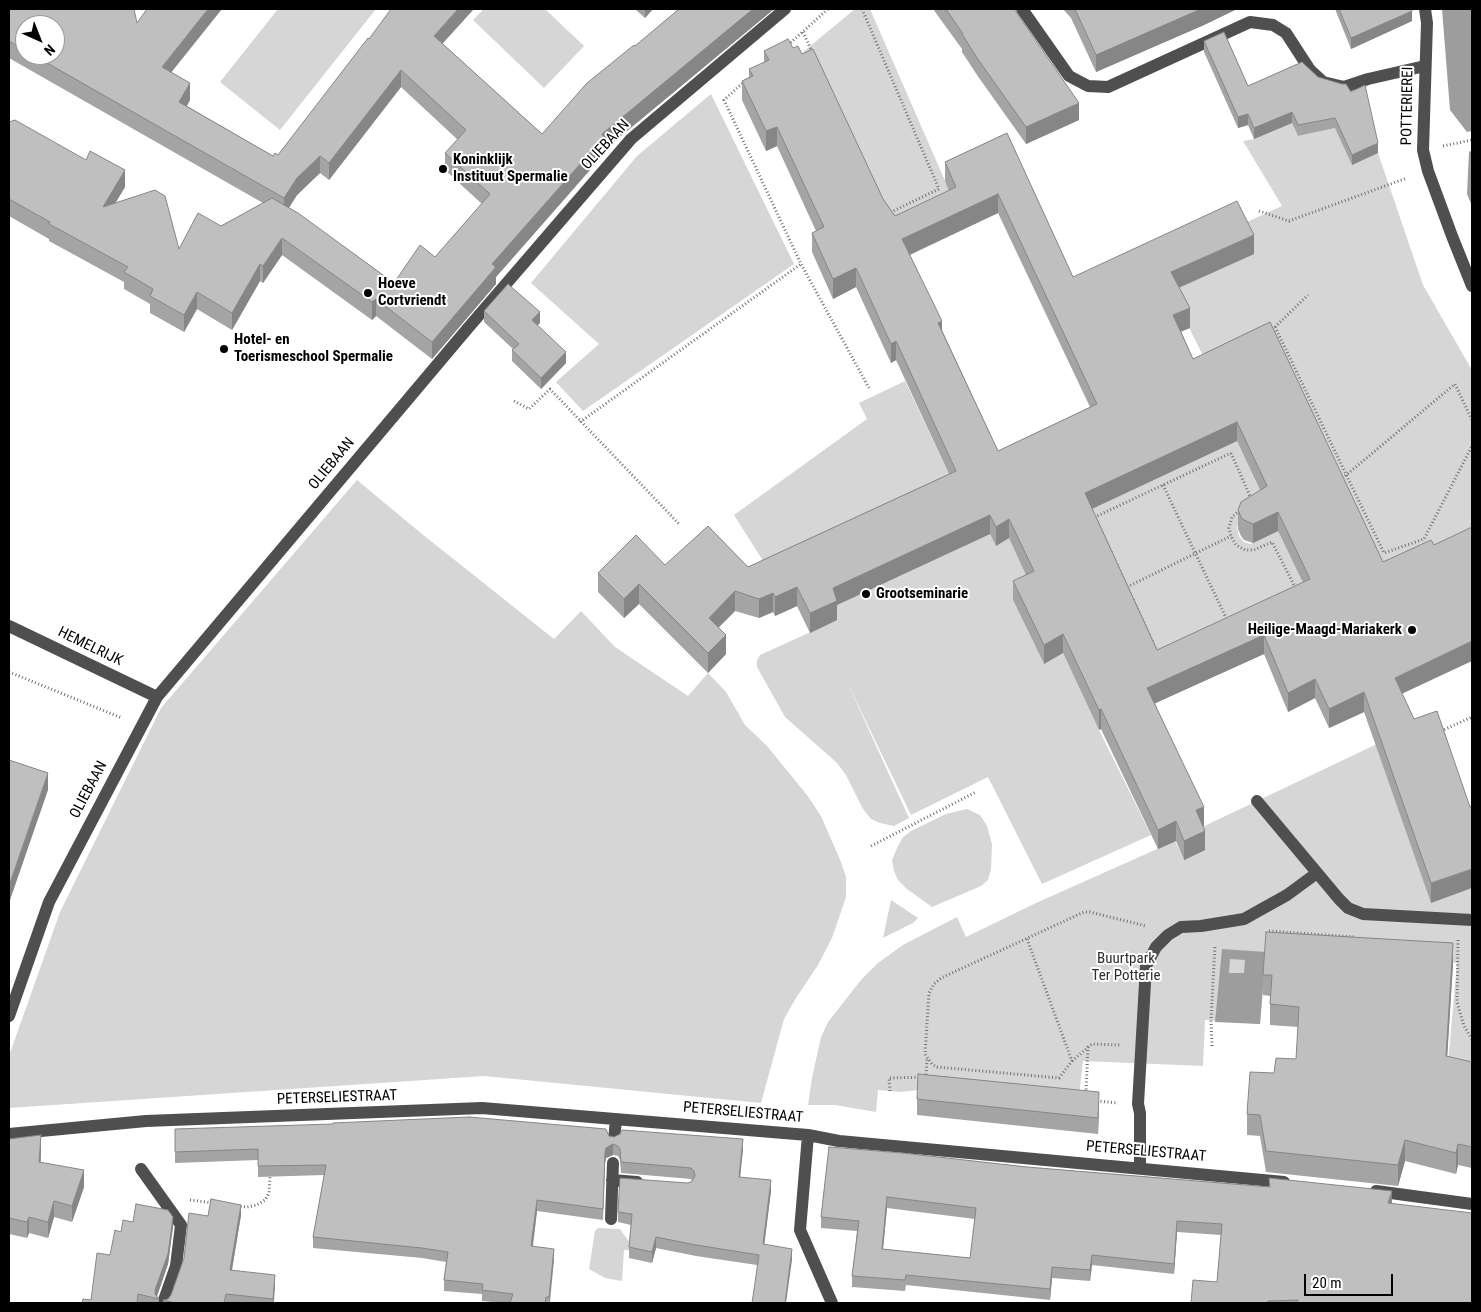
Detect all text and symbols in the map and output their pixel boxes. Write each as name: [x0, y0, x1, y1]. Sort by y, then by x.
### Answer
north arrow: [15, 15, 65, 65]
text: N: [41, 41, 58, 59]
street label: POTTERIEREI: [1398, 67, 1418, 145]
street label: OLIEBAAN: [578, 116, 634, 174]
place label: Koninklijk Instituut Spermalie: [453, 151, 568, 186]
marker: Koninklijk Instituut Spermalie: [437, 163, 449, 175]
place label: Hoeve Cortvriendt: [378, 275, 446, 310]
marker: Hoeve Cortvriendt: [362, 287, 374, 299]
place label: Hotel- en Toerismeschool Spermalie: [234, 331, 393, 366]
marker: Hotel- en Toerismeschool Spermalie: [218, 343, 230, 355]
street label: OLIEBAAN: [305, 434, 359, 494]
place label: Grootseminarie: [876, 585, 968, 603]
marker: Grootseminarie: [860, 588, 872, 600]
place label: Heilige-Maagd-Mariakerk: [1248, 621, 1402, 639]
street label: HEMELRIJK: [55, 624, 125, 670]
marker: Heilige-Maagd-Mariakerk: [1406, 624, 1418, 636]
street label: OLIEBAAN: [66, 758, 112, 822]
park label: Buurtpark Ter Potterie: [1092, 950, 1160, 985]
street label: PETERSELIESTRAAT: [277, 1087, 397, 1109]
street label: PETERSELIESTRAAT: [682, 1099, 804, 1127]
street label: PETERSELIESTRAAT: [1085, 1138, 1207, 1166]
scale bar: [1306, 1264, 1395, 1296]
text: 20 m: [1312, 1274, 1342, 1292]

